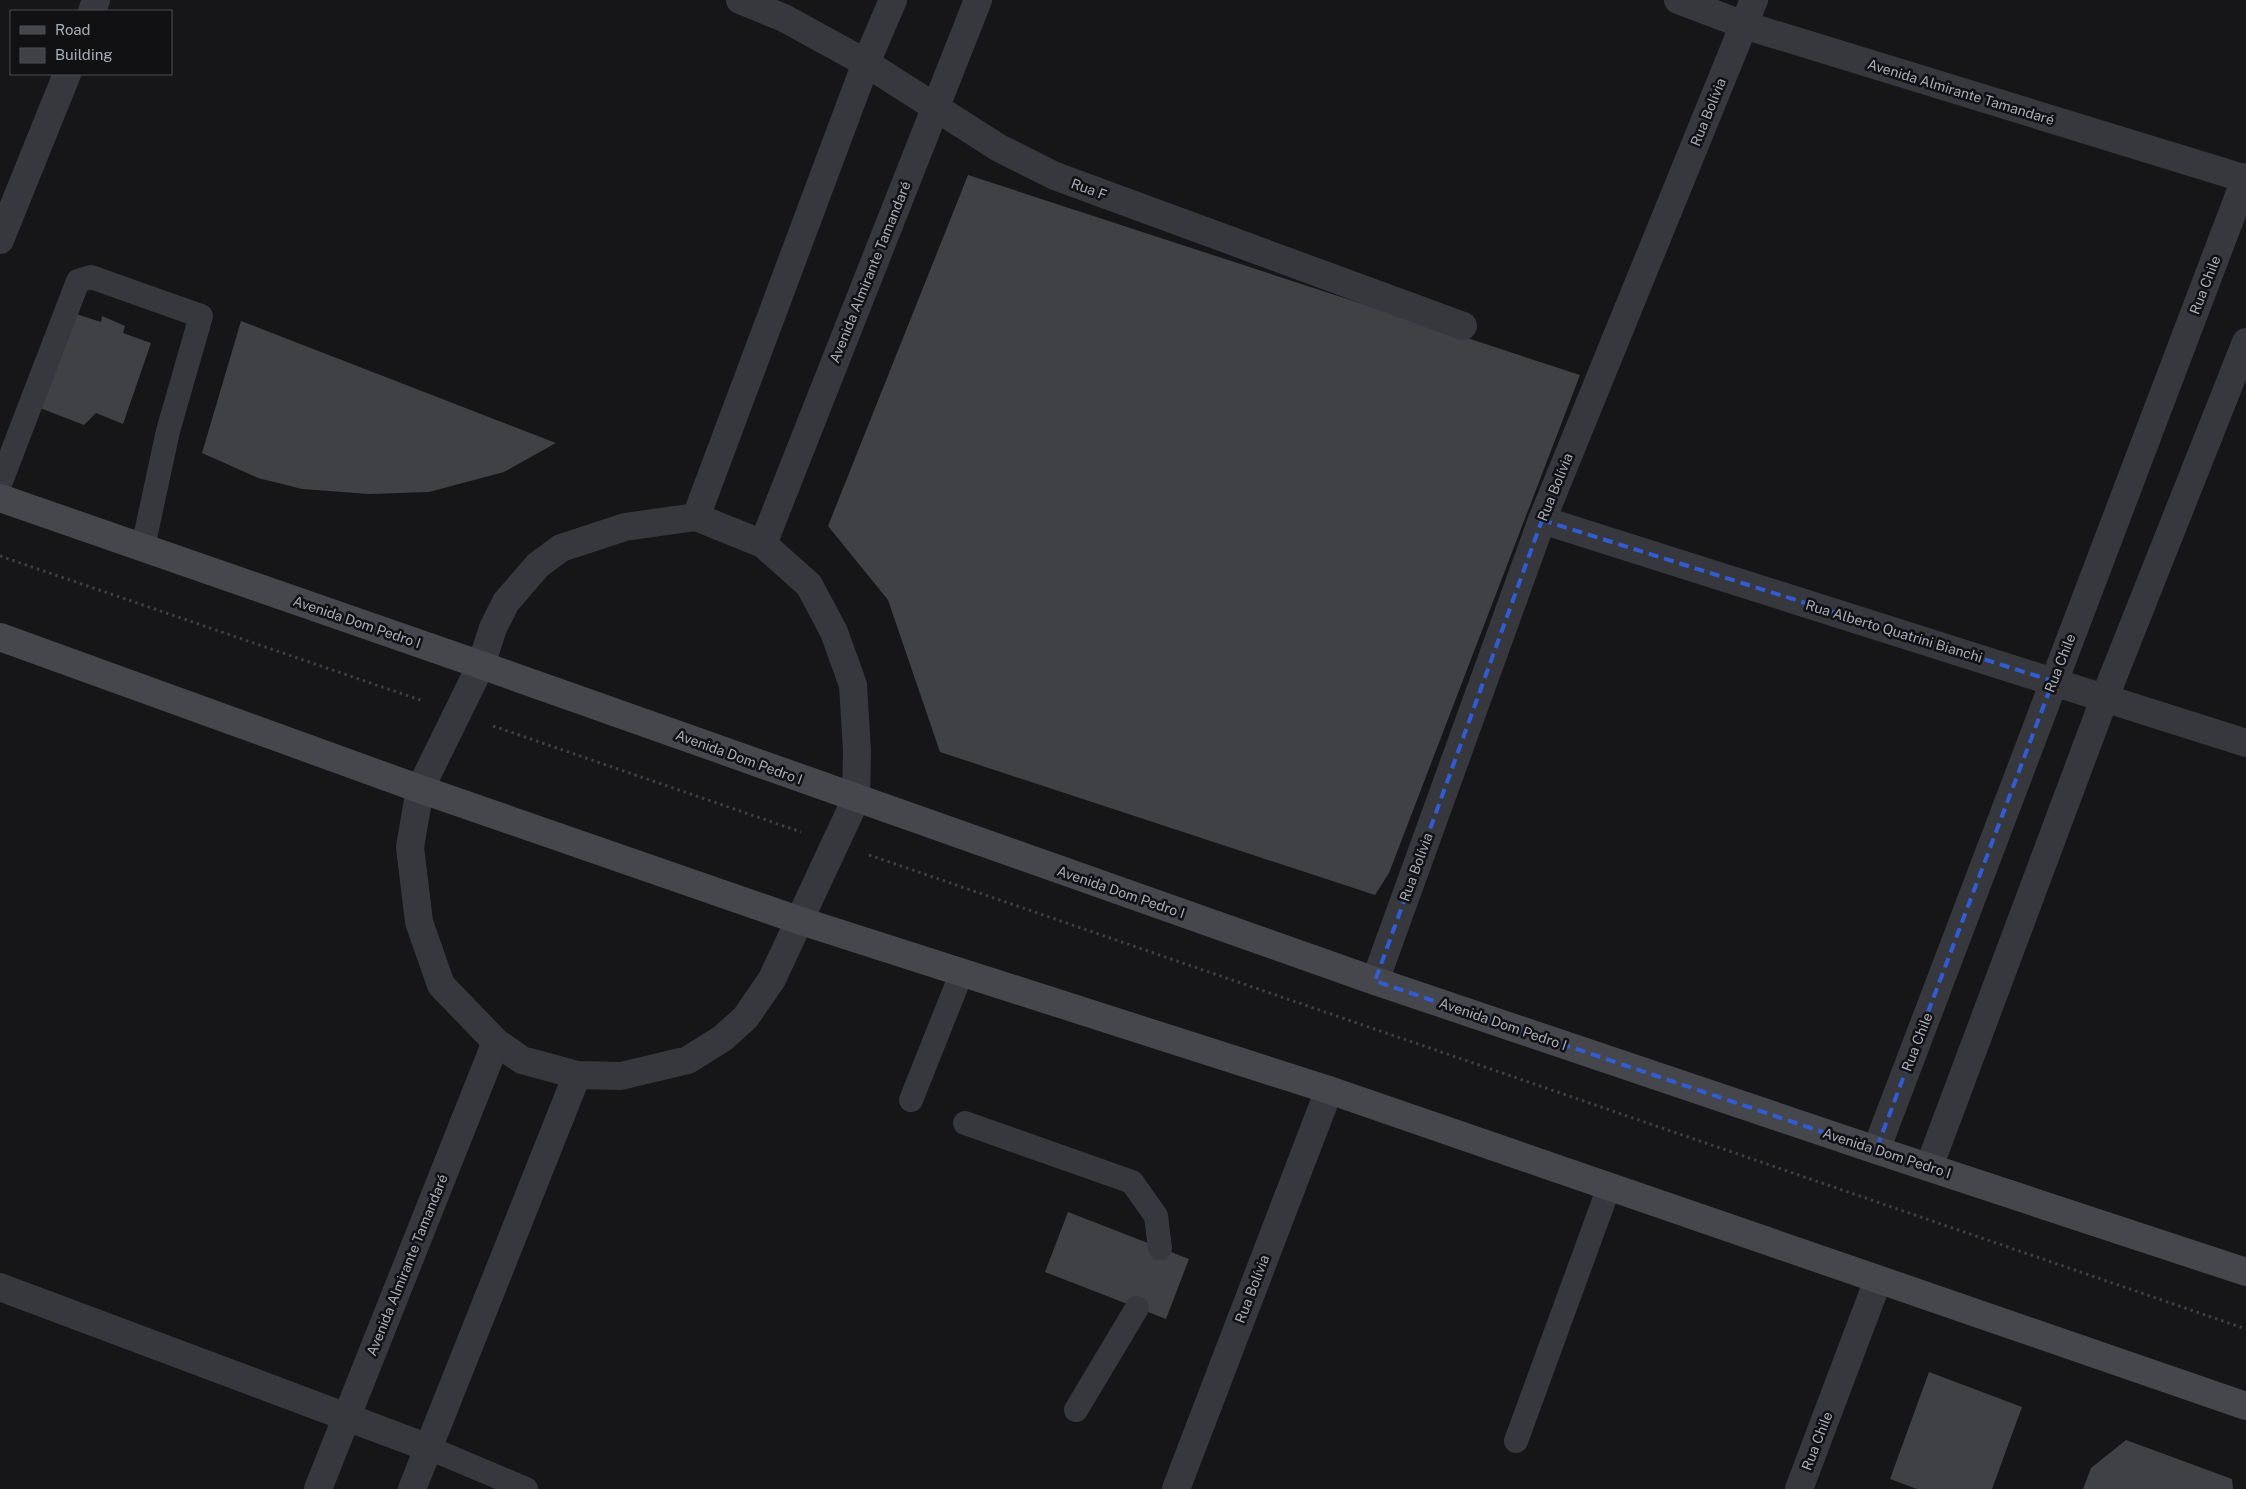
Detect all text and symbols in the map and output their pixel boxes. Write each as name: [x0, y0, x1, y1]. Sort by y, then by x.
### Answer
legend: [10, 10, 172, 75]
text: Road: [55, 21, 91, 38]
text: Building: [55, 46, 113, 63]
street label: Avenida Almirante Tamandaré: [1866, 56, 2056, 128]
street label: Rua Bolívia: [1687, 76, 1729, 148]
street label: Rua F: [1069, 175, 1109, 203]
street label: Avenida Almirante Tamandaré: [826, 179, 914, 365]
street label: Rua Chile: [2186, 253, 2224, 317]
street label: Rua Bolívia: [1534, 451, 1576, 523]
street label: Avenida Dom Pedro I: [291, 593, 423, 651]
street label: Rua Alberto Quatrini Bianchi: [1804, 596, 1984, 666]
street label: Rua Chile: [2041, 631, 2079, 695]
street label: Avenida Dom Pedro I: [673, 727, 805, 787]
street label: Rua Bolívia: [1396, 831, 1436, 903]
street label: Avenida Dom Pedro I: [1055, 863, 1187, 921]
street label: Avenida Dom Pedro I: [1437, 995, 1569, 1053]
street label: Rua Chile: [1898, 1010, 1936, 1074]
street label: Avenida Dom Pedro I: [1821, 1125, 1953, 1181]
street label: Avenida Almirante Tamandaré: [363, 1172, 451, 1358]
street label: Rua Bolívia: [1232, 1253, 1272, 1325]
street label: Rua Chile: [1798, 1409, 1836, 1473]

